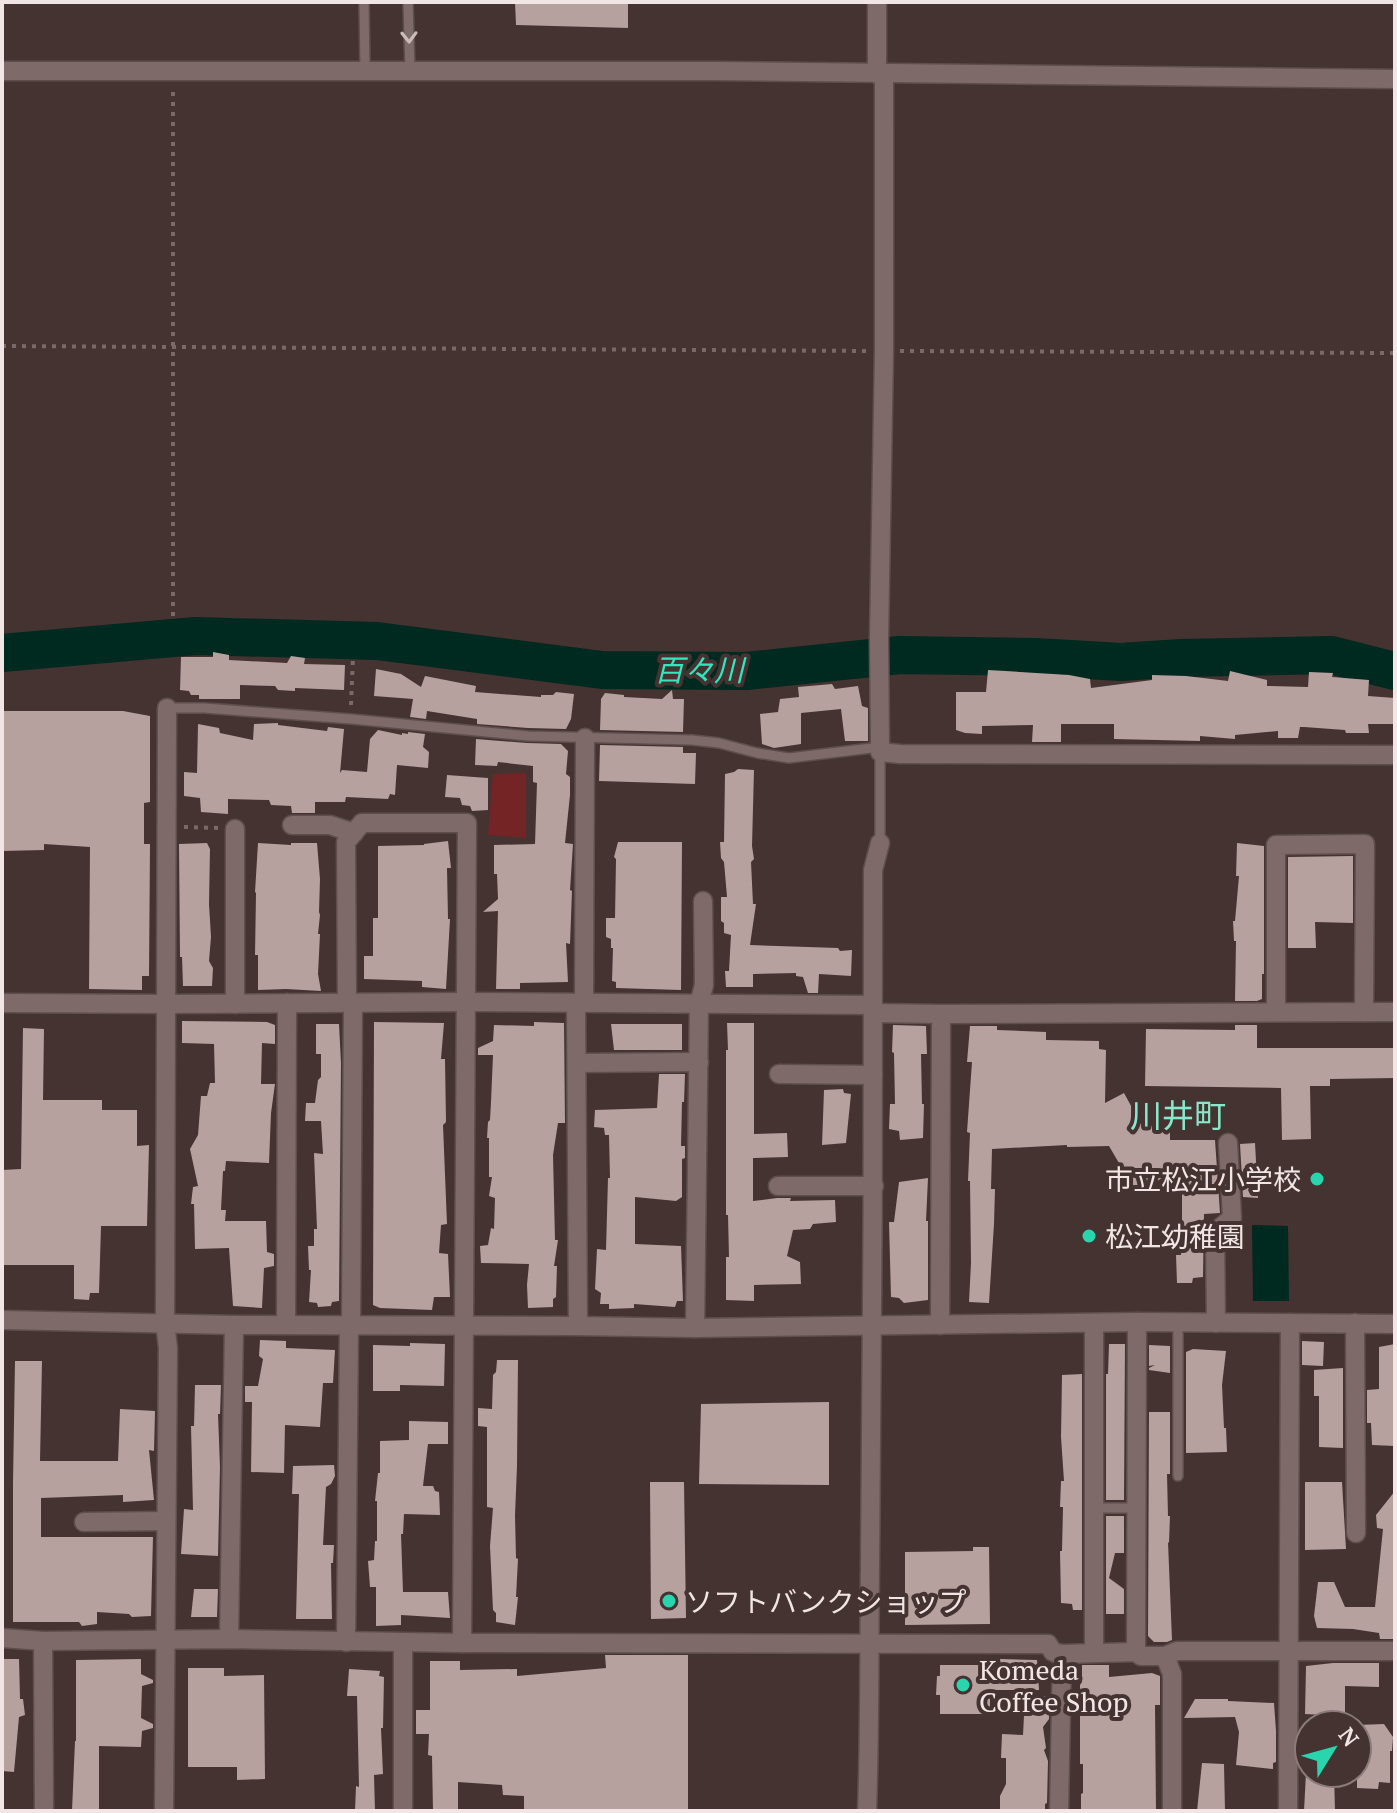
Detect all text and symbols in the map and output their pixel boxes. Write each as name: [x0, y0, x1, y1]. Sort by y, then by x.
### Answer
one-way arrow: [400, 31, 418, 44]
water label: 百々川: [654, 650, 747, 690]
district label: 川井町: [1130, 1094, 1226, 1136]
place label: 市立松江小学校: [1105, 1161, 1301, 1198]
marker: 市立松江小学校: [1308, 1170, 1326, 1188]
place label: 松江幼稚園: [1105, 1218, 1245, 1255]
marker: 松江幼稚園: [1080, 1227, 1098, 1245]
place label: ソフトバンクショップ: [685, 1583, 966, 1620]
marker: ソフトバンクショップ: [660, 1592, 678, 1610]
place label: Komeda Coffee Shop: [979, 1651, 1128, 1720]
marker: Komeda Coffee Shop: [954, 1676, 972, 1694]
north arrow: [1293, 1709, 1373, 1789]
text: N: [1333, 1721, 1366, 1752]

